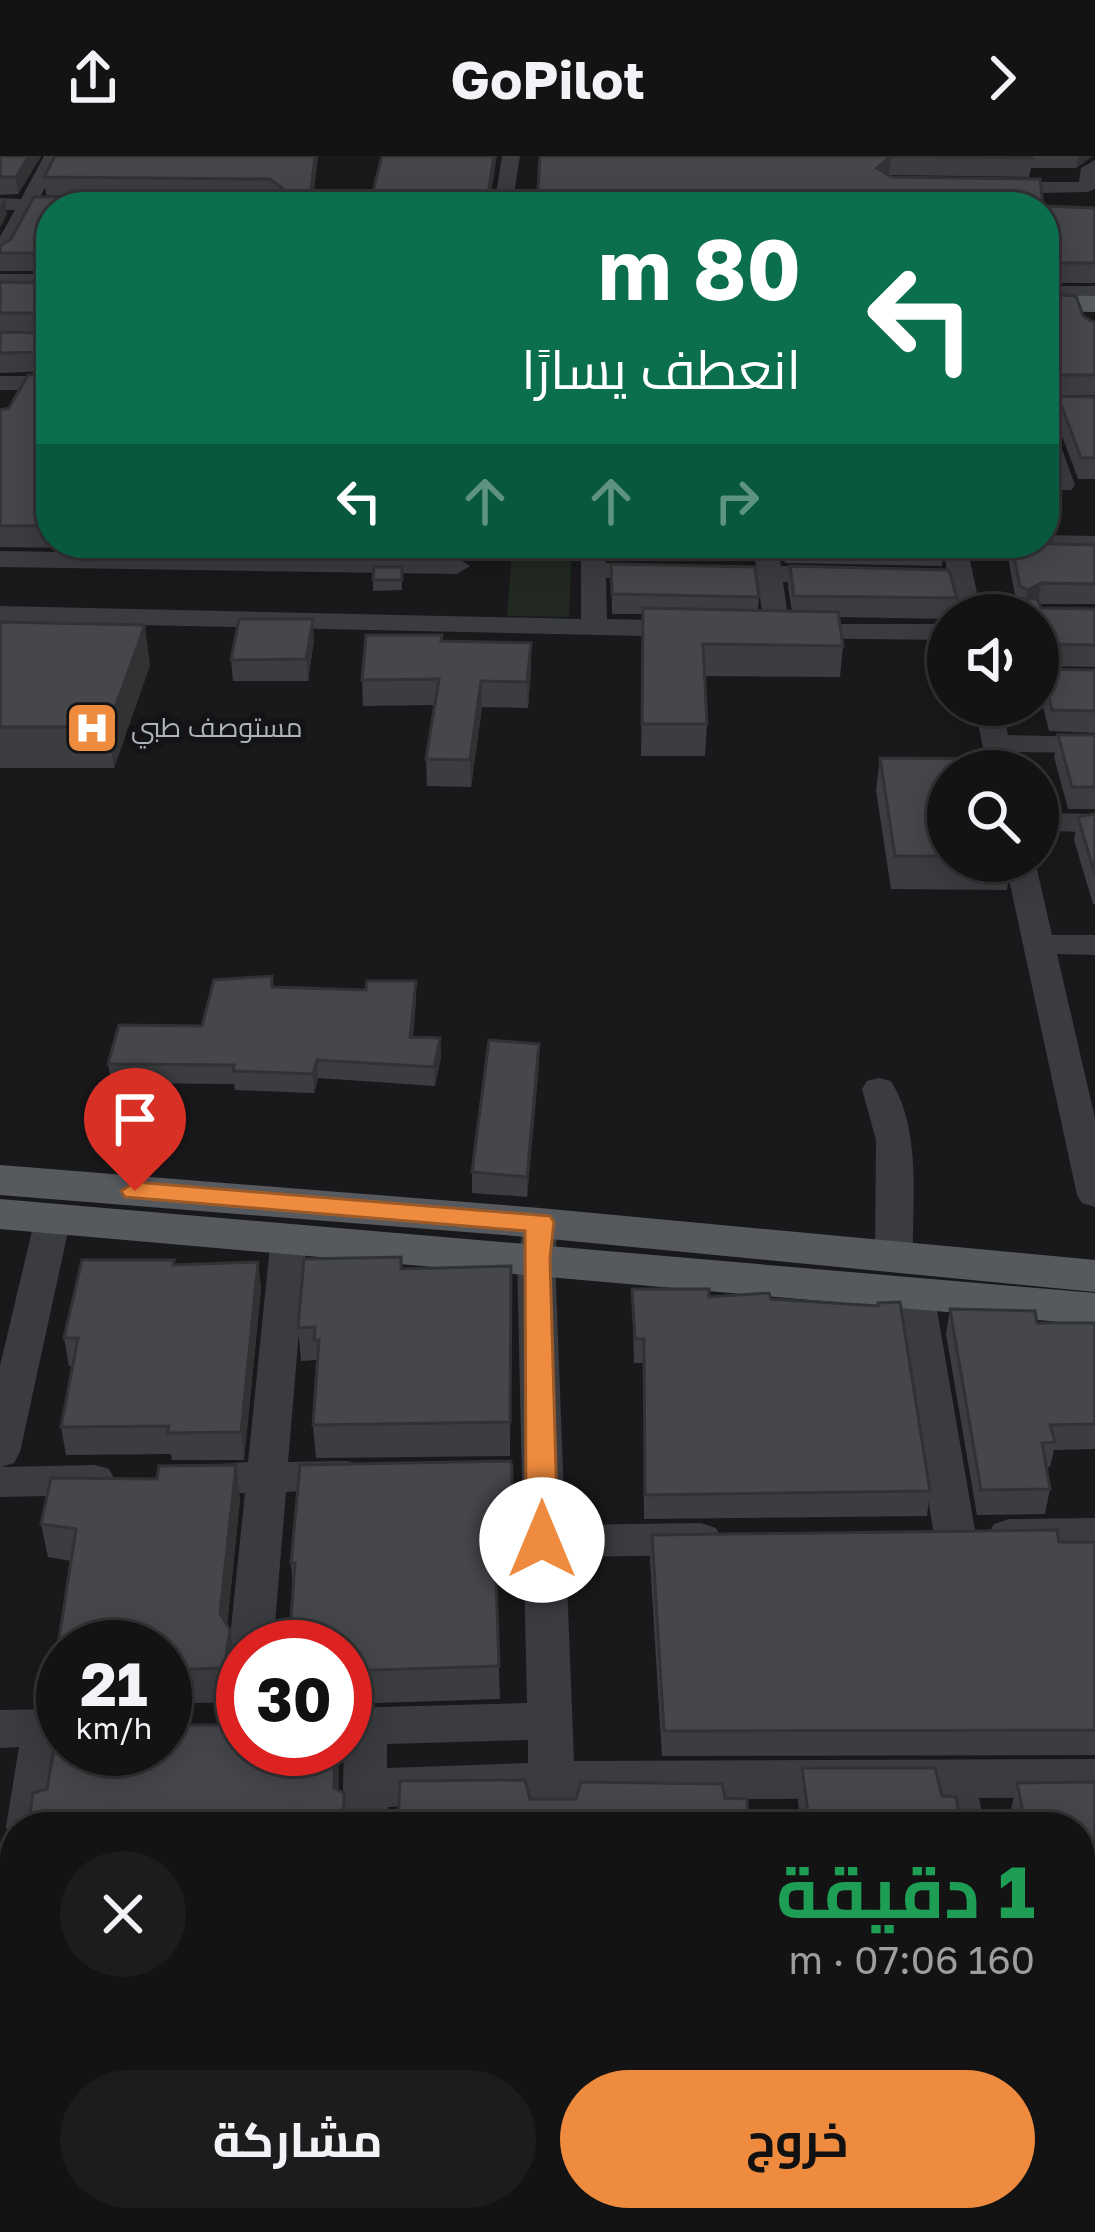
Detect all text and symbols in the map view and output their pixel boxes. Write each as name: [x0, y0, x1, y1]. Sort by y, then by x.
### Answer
icon: share: [60, 45, 126, 111]
icon: forward: [969, 45, 1035, 111]
text: GoPilot: [450, 46, 645, 111]
text: 80 m: [598, 218, 801, 318]
icon: left: [843, 240, 999, 396]
text: انعطف يسارًا: [521, 336, 801, 401]
icon: left: [326, 468, 392, 534]
icon: ahead: [452, 468, 518, 534]
icon: ahead: [578, 468, 644, 534]
icon: right: [704, 468, 770, 534]
map controls: [927, 594, 1059, 882]
button: sound: [927, 594, 1059, 726]
hospital icon: مستوصف طبي: [64, 700, 120, 756]
place label: مستوصف طبي: [131, 711, 303, 749]
button: search: [927, 750, 1059, 882]
pin: [84, 1068, 186, 1191]
icon: arrive: [102, 1086, 168, 1152]
position arrow: [479, 1477, 605, 1603]
speed limit sign: 30: [216, 1620, 372, 1776]
text: 21: [80, 1647, 148, 1719]
text: km/h: [76, 1710, 152, 1746]
text: 1 دقيقة: [776, 1847, 1035, 1934]
button: close: [60, 1851, 186, 1977]
text: 160 m · 07:06: [788, 1936, 1035, 1983]
button: مشاركة: [60, 2070, 536, 2208]
button: خروج: [560, 2070, 1035, 2208]

